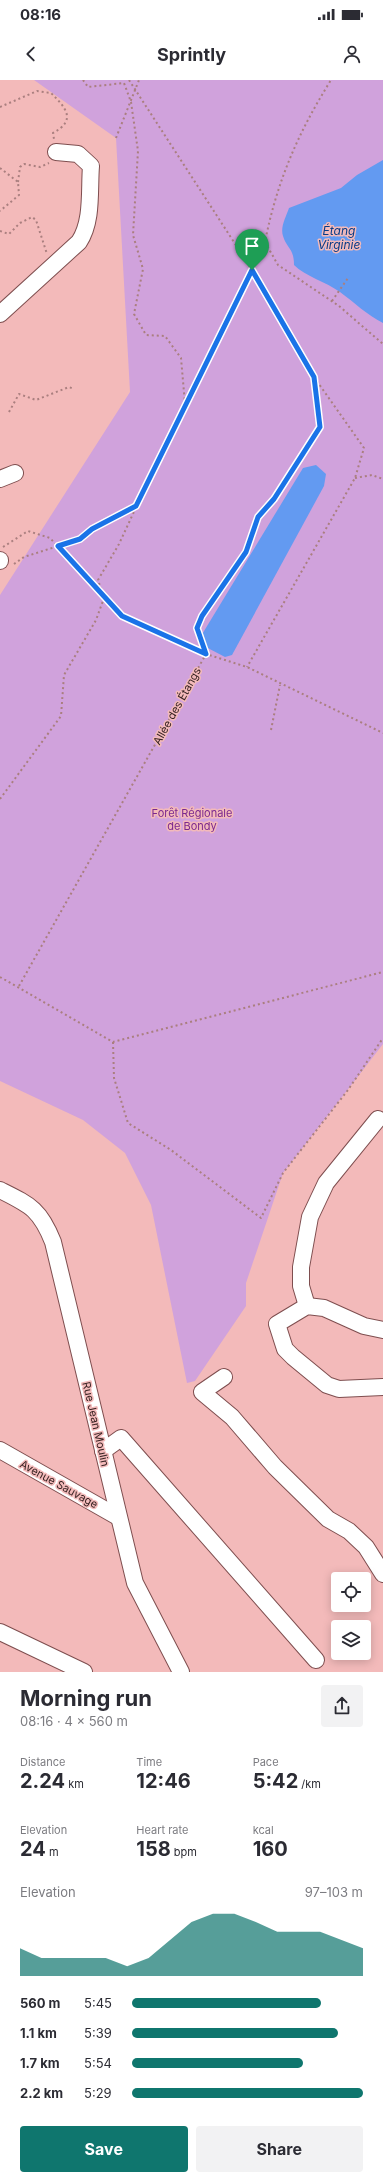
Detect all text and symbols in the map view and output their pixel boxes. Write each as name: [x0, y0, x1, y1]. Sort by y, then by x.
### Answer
text: 08:16: [20, 5, 61, 24]
icon: back: [20, 43, 42, 65]
icon: person: [341, 43, 363, 65]
text: Sprintly: [157, 44, 226, 65]
water label: Étang Virginie: [318, 223, 360, 252]
pin: [235, 229, 269, 270]
icon: arrive: [241, 235, 263, 257]
street label: Allée des Étangs: [150, 665, 204, 747]
park label: Forêt Régionale de Bondy: [152, 806, 232, 833]
street label: Rue Jean Moulin: [79, 1380, 113, 1468]
street label: Avenue Sauvage: [18, 1457, 100, 1511]
map controls: [331, 1572, 371, 1660]
button: locate: [331, 1572, 371, 1612]
button: layers: [331, 1620, 371, 1660]
text: Morning run: [20, 1685, 152, 1711]
button: share: [321, 1685, 363, 1727]
text: 08:16 · 4 × 560 m: [20, 1713, 128, 1729]
text: Distance: [20, 1755, 65, 1769]
text: Time: [136, 1755, 162, 1769]
text: Pace: [253, 1755, 279, 1769]
text: 2.24: [20, 1769, 65, 1793]
text: 12:46: [136, 1769, 191, 1793]
text: 5:42: [253, 1769, 298, 1793]
text: km: [65, 1777, 84, 1791]
text: /km: [298, 1777, 321, 1791]
text: Elevation: [20, 1823, 67, 1837]
text: Heart rate: [136, 1823, 188, 1837]
text: kcal: [253, 1823, 274, 1837]
text: 24: [20, 1837, 46, 1861]
text: 158: [136, 1837, 171, 1861]
text: 160: [253, 1837, 288, 1861]
text: m: [46, 1845, 59, 1859]
text: bpm: [171, 1845, 197, 1859]
text: Elevation: [20, 1884, 76, 1900]
text: 97–103 m: [305, 1884, 363, 1900]
text: 560 m: [20, 1995, 60, 2011]
text: 5:45: [84, 1995, 112, 2011]
text: 1.1 km: [20, 2025, 57, 2041]
text: 5:39: [84, 2025, 112, 2041]
text: 1.7 km: [20, 2055, 60, 2071]
text: 5:54: [84, 2055, 112, 2071]
text: 2.2 km: [20, 2085, 63, 2101]
text: 5:29: [84, 2085, 112, 2101]
button: Save: [20, 2126, 188, 2172]
button: Share: [196, 2126, 363, 2172]

